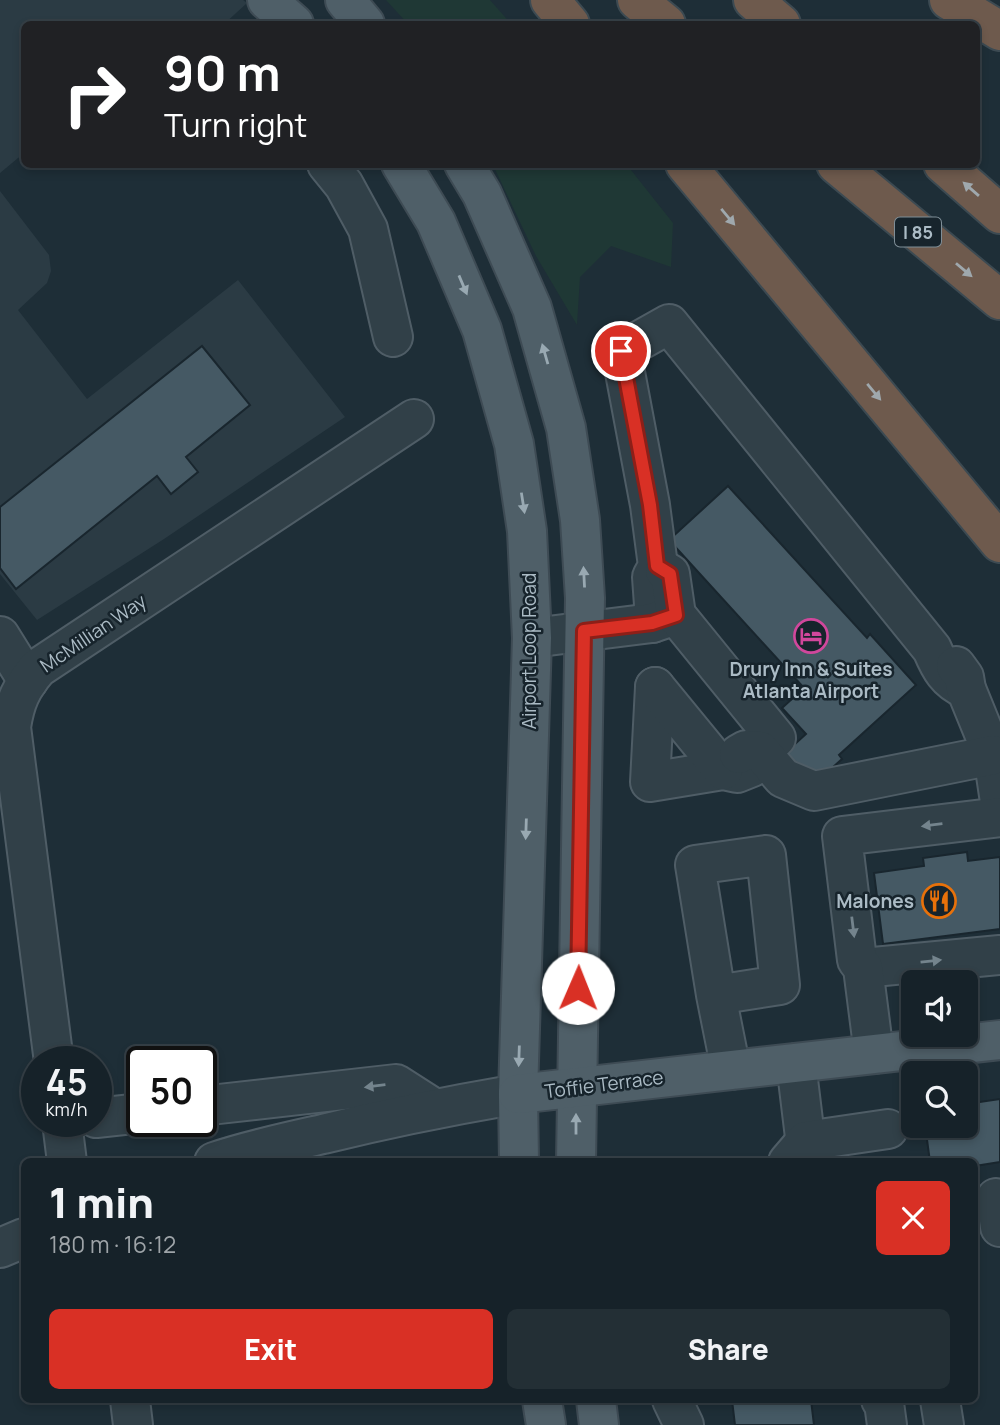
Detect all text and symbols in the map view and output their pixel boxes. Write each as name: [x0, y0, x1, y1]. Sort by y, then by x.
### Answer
text: 90 m: [164, 39, 281, 106]
icon: right: [49, 49, 140, 140]
text: Turn right: [164, 103, 307, 147]
one-way arrow: [963, 182, 980, 197]
one-way arrow: [721, 208, 736, 226]
road number: I 85: [895, 218, 941, 246]
one-way arrow: [954, 263, 972, 278]
one-way arrow: [458, 274, 469, 295]
pin: [591, 321, 651, 381]
icon: arrive: [602, 332, 640, 370]
one-way arrow: [539, 343, 550, 365]
one-way arrow: [866, 383, 881, 400]
one-way arrow: [518, 492, 529, 514]
one-way arrow: [578, 566, 589, 588]
street label: Airport Loop Road: [516, 573, 542, 729]
street label: McMillian Way: [35, 588, 151, 678]
hotel icon: Drury Inn & Suites Atlanta Airport: [792, 617, 830, 655]
place label: Drury Inn & Suites Atlanta Airport: [729, 656, 893, 704]
one-way arrow: [520, 818, 531, 840]
one-way arrow: [921, 820, 943, 831]
restaurant icon: Malones: [920, 882, 958, 920]
place label: Malones: [836, 888, 914, 914]
one-way arrow: [848, 916, 859, 938]
position arrow: [541, 951, 615, 1025]
one-way arrow: [920, 956, 942, 967]
map controls: [901, 970, 978, 1138]
button: sound: [901, 970, 978, 1047]
one-way arrow: [514, 1045, 525, 1067]
speed limit sign: 50: [126, 1046, 217, 1137]
text: 45: [46, 1058, 87, 1106]
button: search: [901, 1061, 978, 1138]
street label: Toffie Terrace: [543, 1064, 665, 1104]
one-way arrow: [364, 1081, 386, 1092]
text: km/h: [46, 1097, 87, 1121]
one-way arrow: [570, 1113, 582, 1135]
text: 1 min: [49, 1173, 154, 1231]
button: close: [876, 1181, 950, 1255]
text: 180 m · 16:12: [49, 1228, 176, 1260]
button: Exit: [49, 1309, 493, 1389]
button: Share: [507, 1309, 950, 1389]

